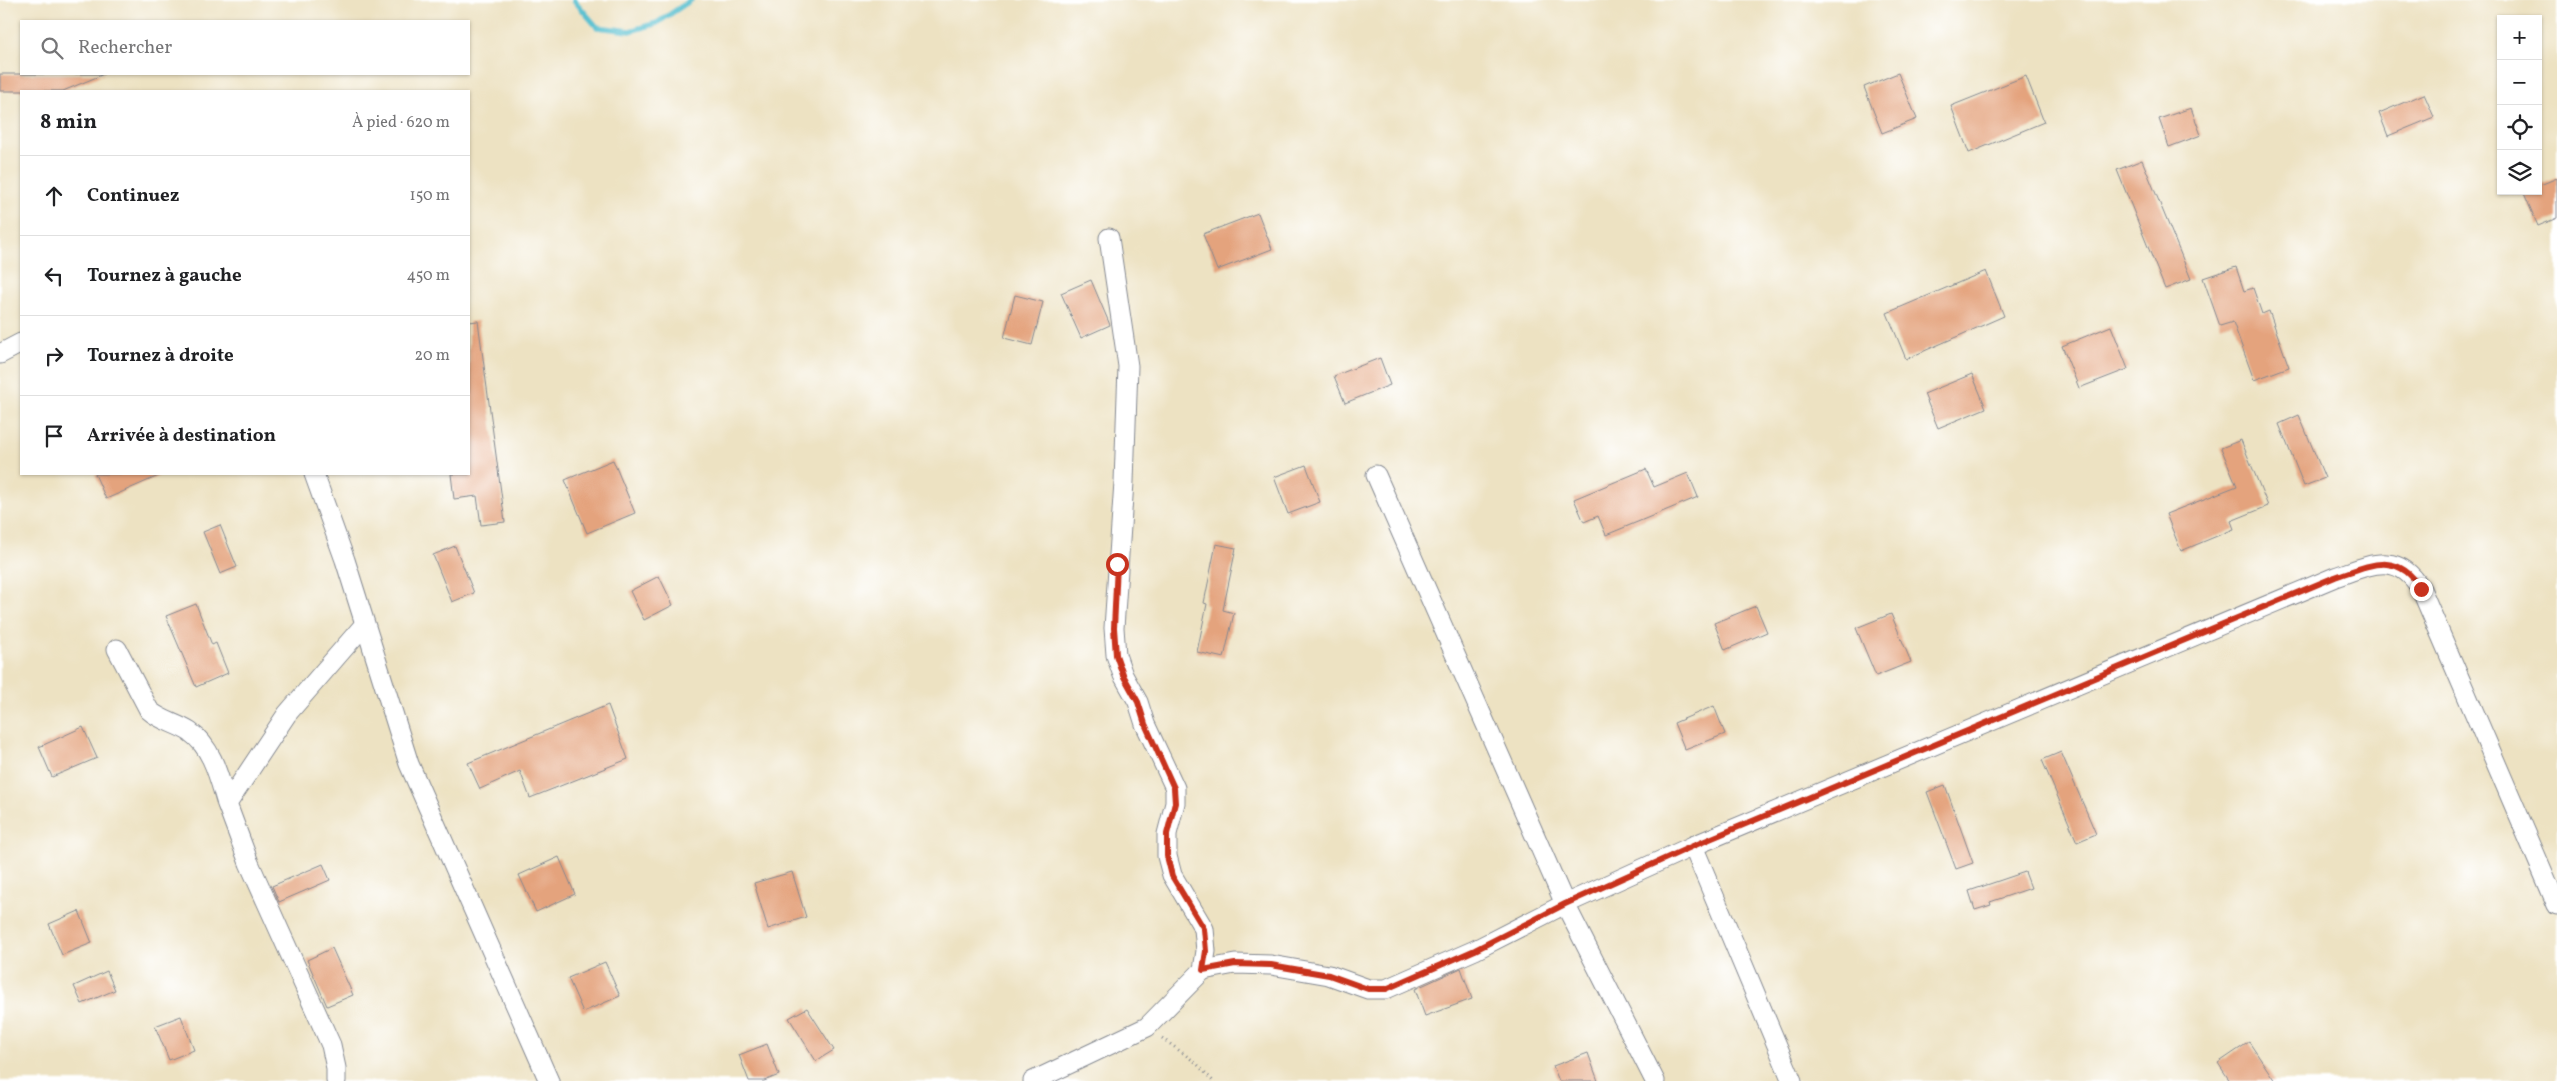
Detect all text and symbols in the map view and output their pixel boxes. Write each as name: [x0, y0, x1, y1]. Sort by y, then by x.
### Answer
map controls: [2497, 15, 2542, 195]
button: +: [2497, 15, 2542, 60]
search box: [20, 20, 470, 75]
icon: search: [38, 34, 66, 62]
text: Rechercher: [78, 35, 172, 61]
button: −: [2497, 60, 2542, 105]
button: locate: [2497, 105, 2542, 150]
text: 8 min: [40, 108, 97, 137]
text: À pied · 620 m: [352, 112, 450, 134]
button: layers: [2497, 150, 2542, 195]
icon: ahead: [40, 182, 68, 210]
text: Continuez: [87, 183, 179, 209]
text: 150 m: [409, 185, 450, 207]
icon: left: [40, 262, 68, 290]
text: Tournez à gauche: [87, 263, 242, 289]
text: 450 m: [407, 265, 450, 287]
icon: right: [40, 342, 68, 370]
text: Tournez à droite: [87, 343, 234, 369]
text: 20 m: [415, 345, 450, 367]
icon: arrive: [40, 422, 68, 450]
text: Arrivée à destination: [87, 423, 276, 449]
route start: [1106, 553, 1129, 576]
route end: [2410, 578, 2433, 601]

